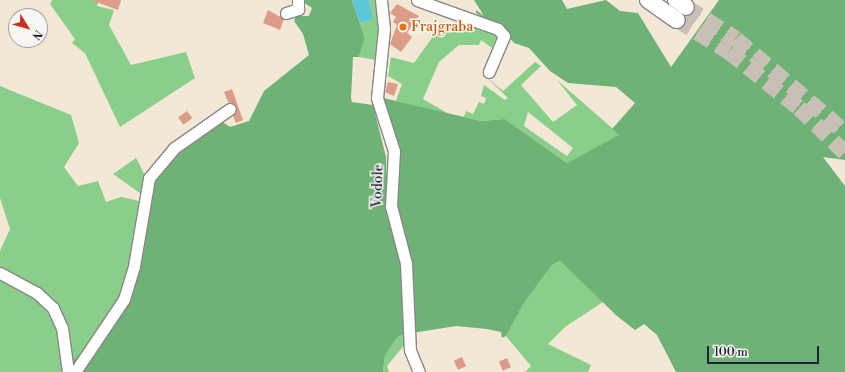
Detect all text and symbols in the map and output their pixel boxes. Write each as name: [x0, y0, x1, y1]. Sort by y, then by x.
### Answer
north arrow: [8, 8, 48, 48]
place label: Frajgraba: [411, 19, 473, 35]
marker: Frajgraba: [398, 22, 408, 32]
text: N: [29, 27, 45, 42]
street label: Vodole: [369, 164, 387, 208]
scale bar: [709, 338, 821, 364]
text: 100 m: [714, 345, 748, 360]

